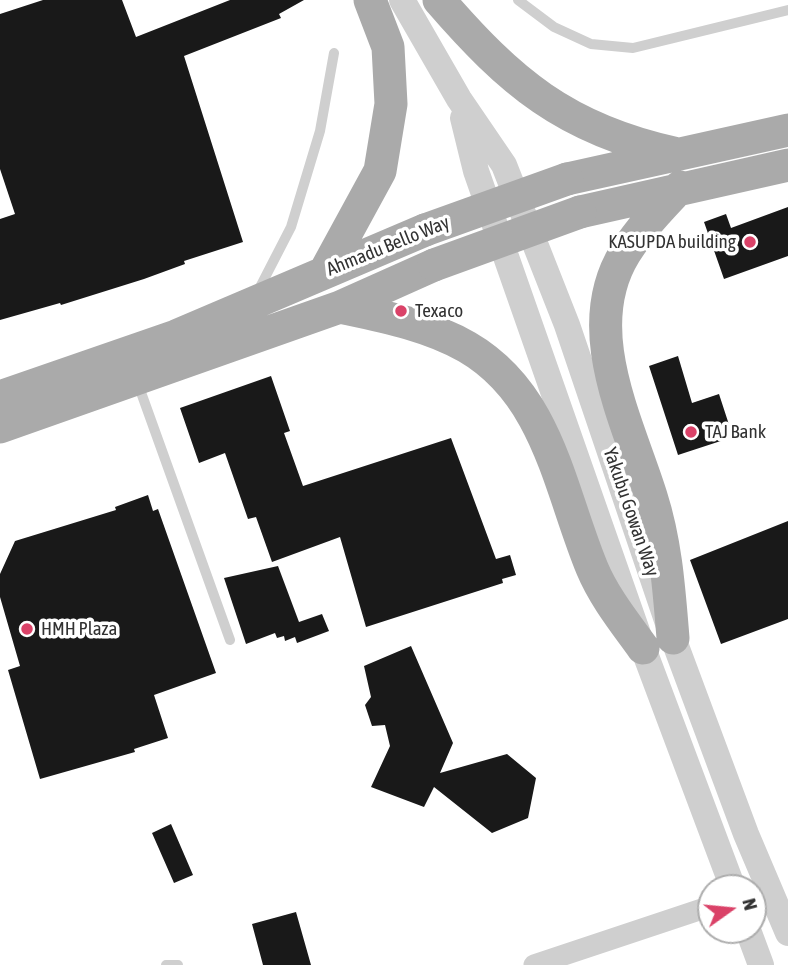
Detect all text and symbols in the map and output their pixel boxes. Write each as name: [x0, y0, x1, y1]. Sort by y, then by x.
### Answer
street label: Ahmadu Bello Way: [323, 211, 453, 281]
place label: KASUPDA building: [608, 231, 736, 253]
marker: KASUPDA building: [742, 234, 758, 250]
place label: Texaco: [415, 300, 463, 322]
marker: Texaco: [393, 303, 409, 319]
place label: TAJ Bank: [705, 421, 766, 443]
marker: TAJ Bank: [683, 424, 699, 440]
street label: Yakubu Gowan Way: [598, 444, 664, 580]
place label: HMH Plaza: [41, 618, 117, 640]
marker: HMH Plaza: [19, 621, 35, 637]
north arrow: [697, 874, 767, 944]
text: N: [738, 896, 762, 912]

